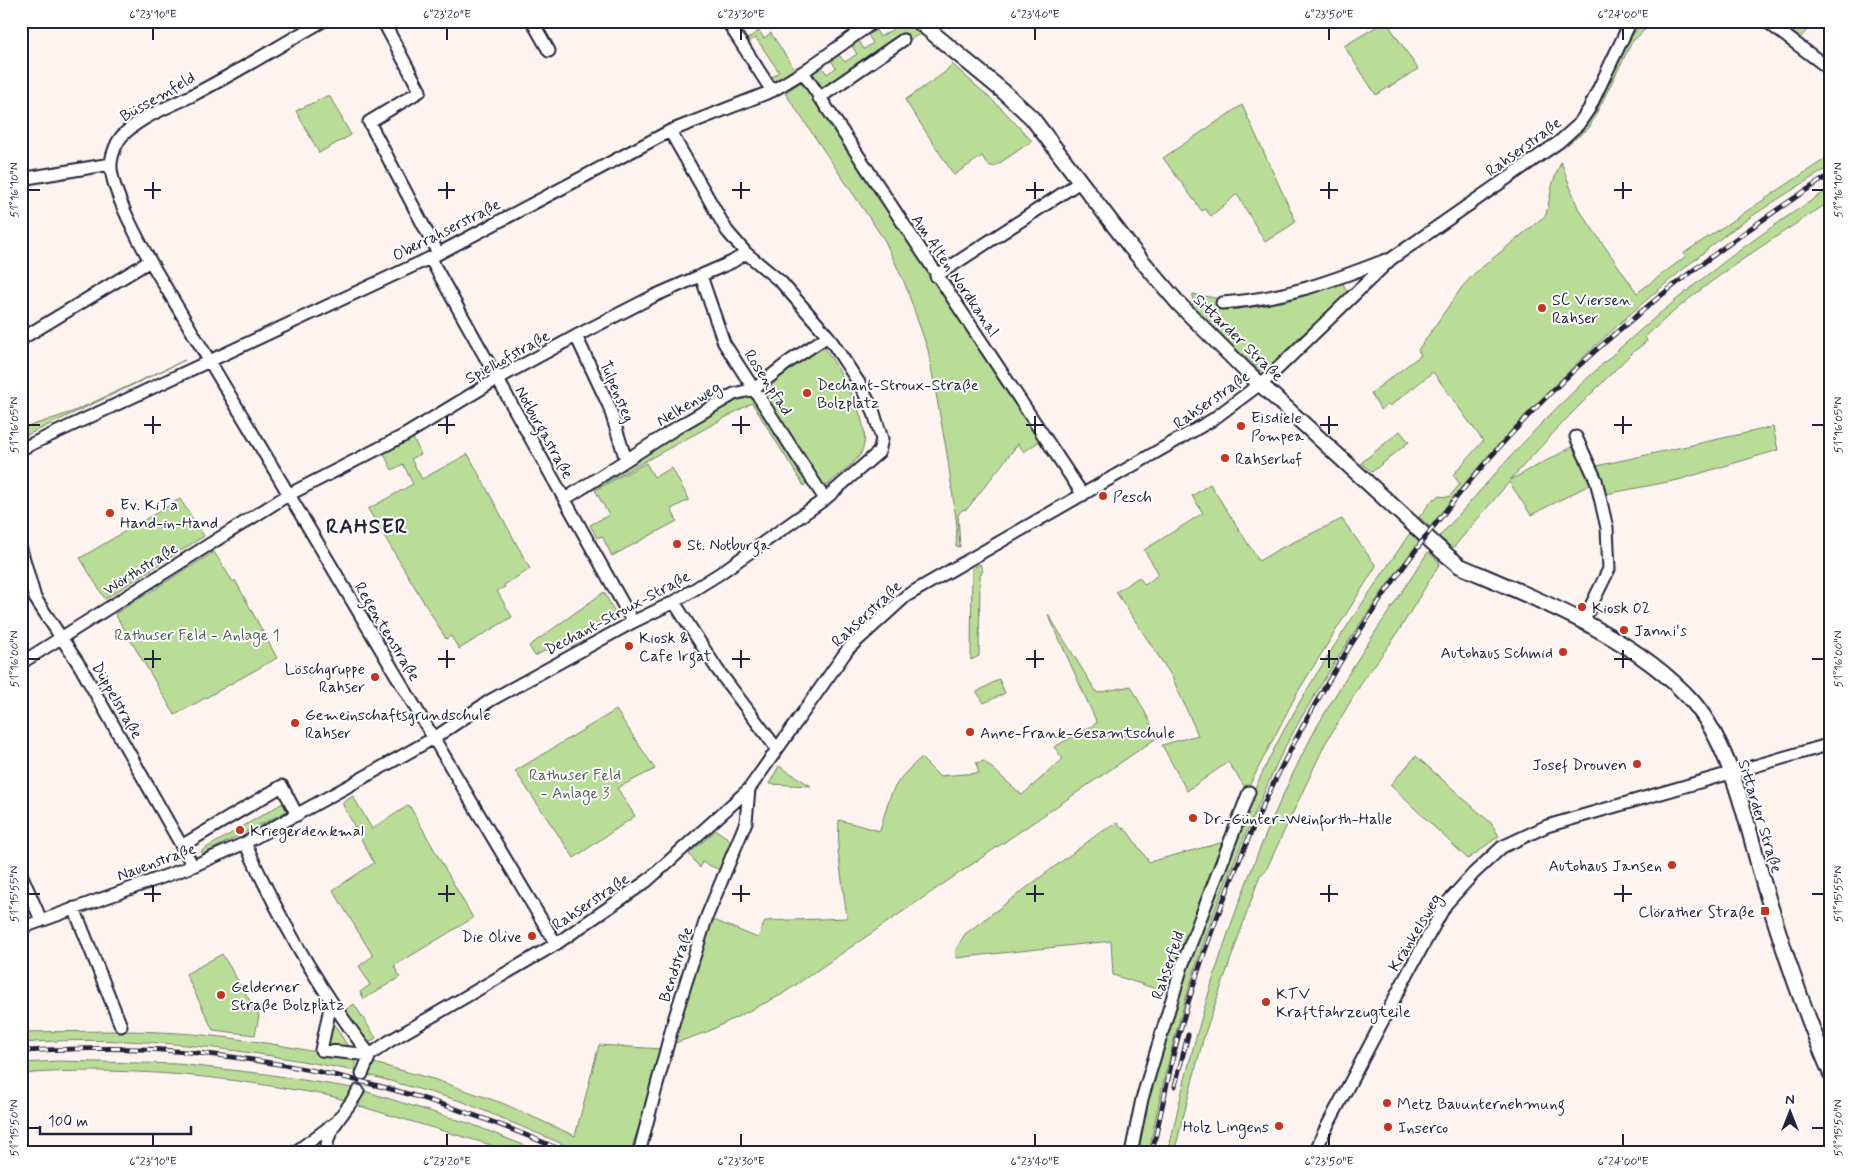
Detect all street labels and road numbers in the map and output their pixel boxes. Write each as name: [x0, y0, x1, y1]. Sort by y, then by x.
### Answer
street label: Büssemfeld: [116, 67, 199, 127]
street label: Rahserstraße: [1482, 113, 1566, 182]
street label: Oberrahserstraße: [389, 194, 504, 267]
street label: Am Alten Nordkanal: [906, 211, 1004, 341]
street label: Sittarder Straße: [1188, 290, 1288, 387]
street label: Spielhofstraße: [462, 325, 554, 389]
street label: Rosenpfad: [739, 346, 797, 420]
street label: Tulpensteg: [594, 357, 639, 426]
street label: Rahserstraße: [1169, 366, 1254, 434]
street label: Nelkenweg: [653, 377, 725, 433]
street label: Notburgastraße: [509, 383, 578, 483]
street label: Wörthstraße: [100, 538, 182, 601]
street label: Dechant-Stroux-Straße: [541, 566, 694, 661]
street label: Rahserstraße: [827, 576, 907, 652]
street label: Regentenstraße: [348, 578, 425, 686]
street label: Düppelstraße: [86, 658, 147, 743]
street label: Sittarder Straße: [1732, 757, 1787, 876]
street label: Nauenstraße: [114, 838, 199, 886]
street label: Rahserstraße: [548, 869, 634, 936]
street label: Kränkelsweg: [1384, 890, 1448, 976]
street label: Bendstraße: [654, 924, 699, 1005]
street label: Rahserfeld: [1147, 929, 1190, 1002]

